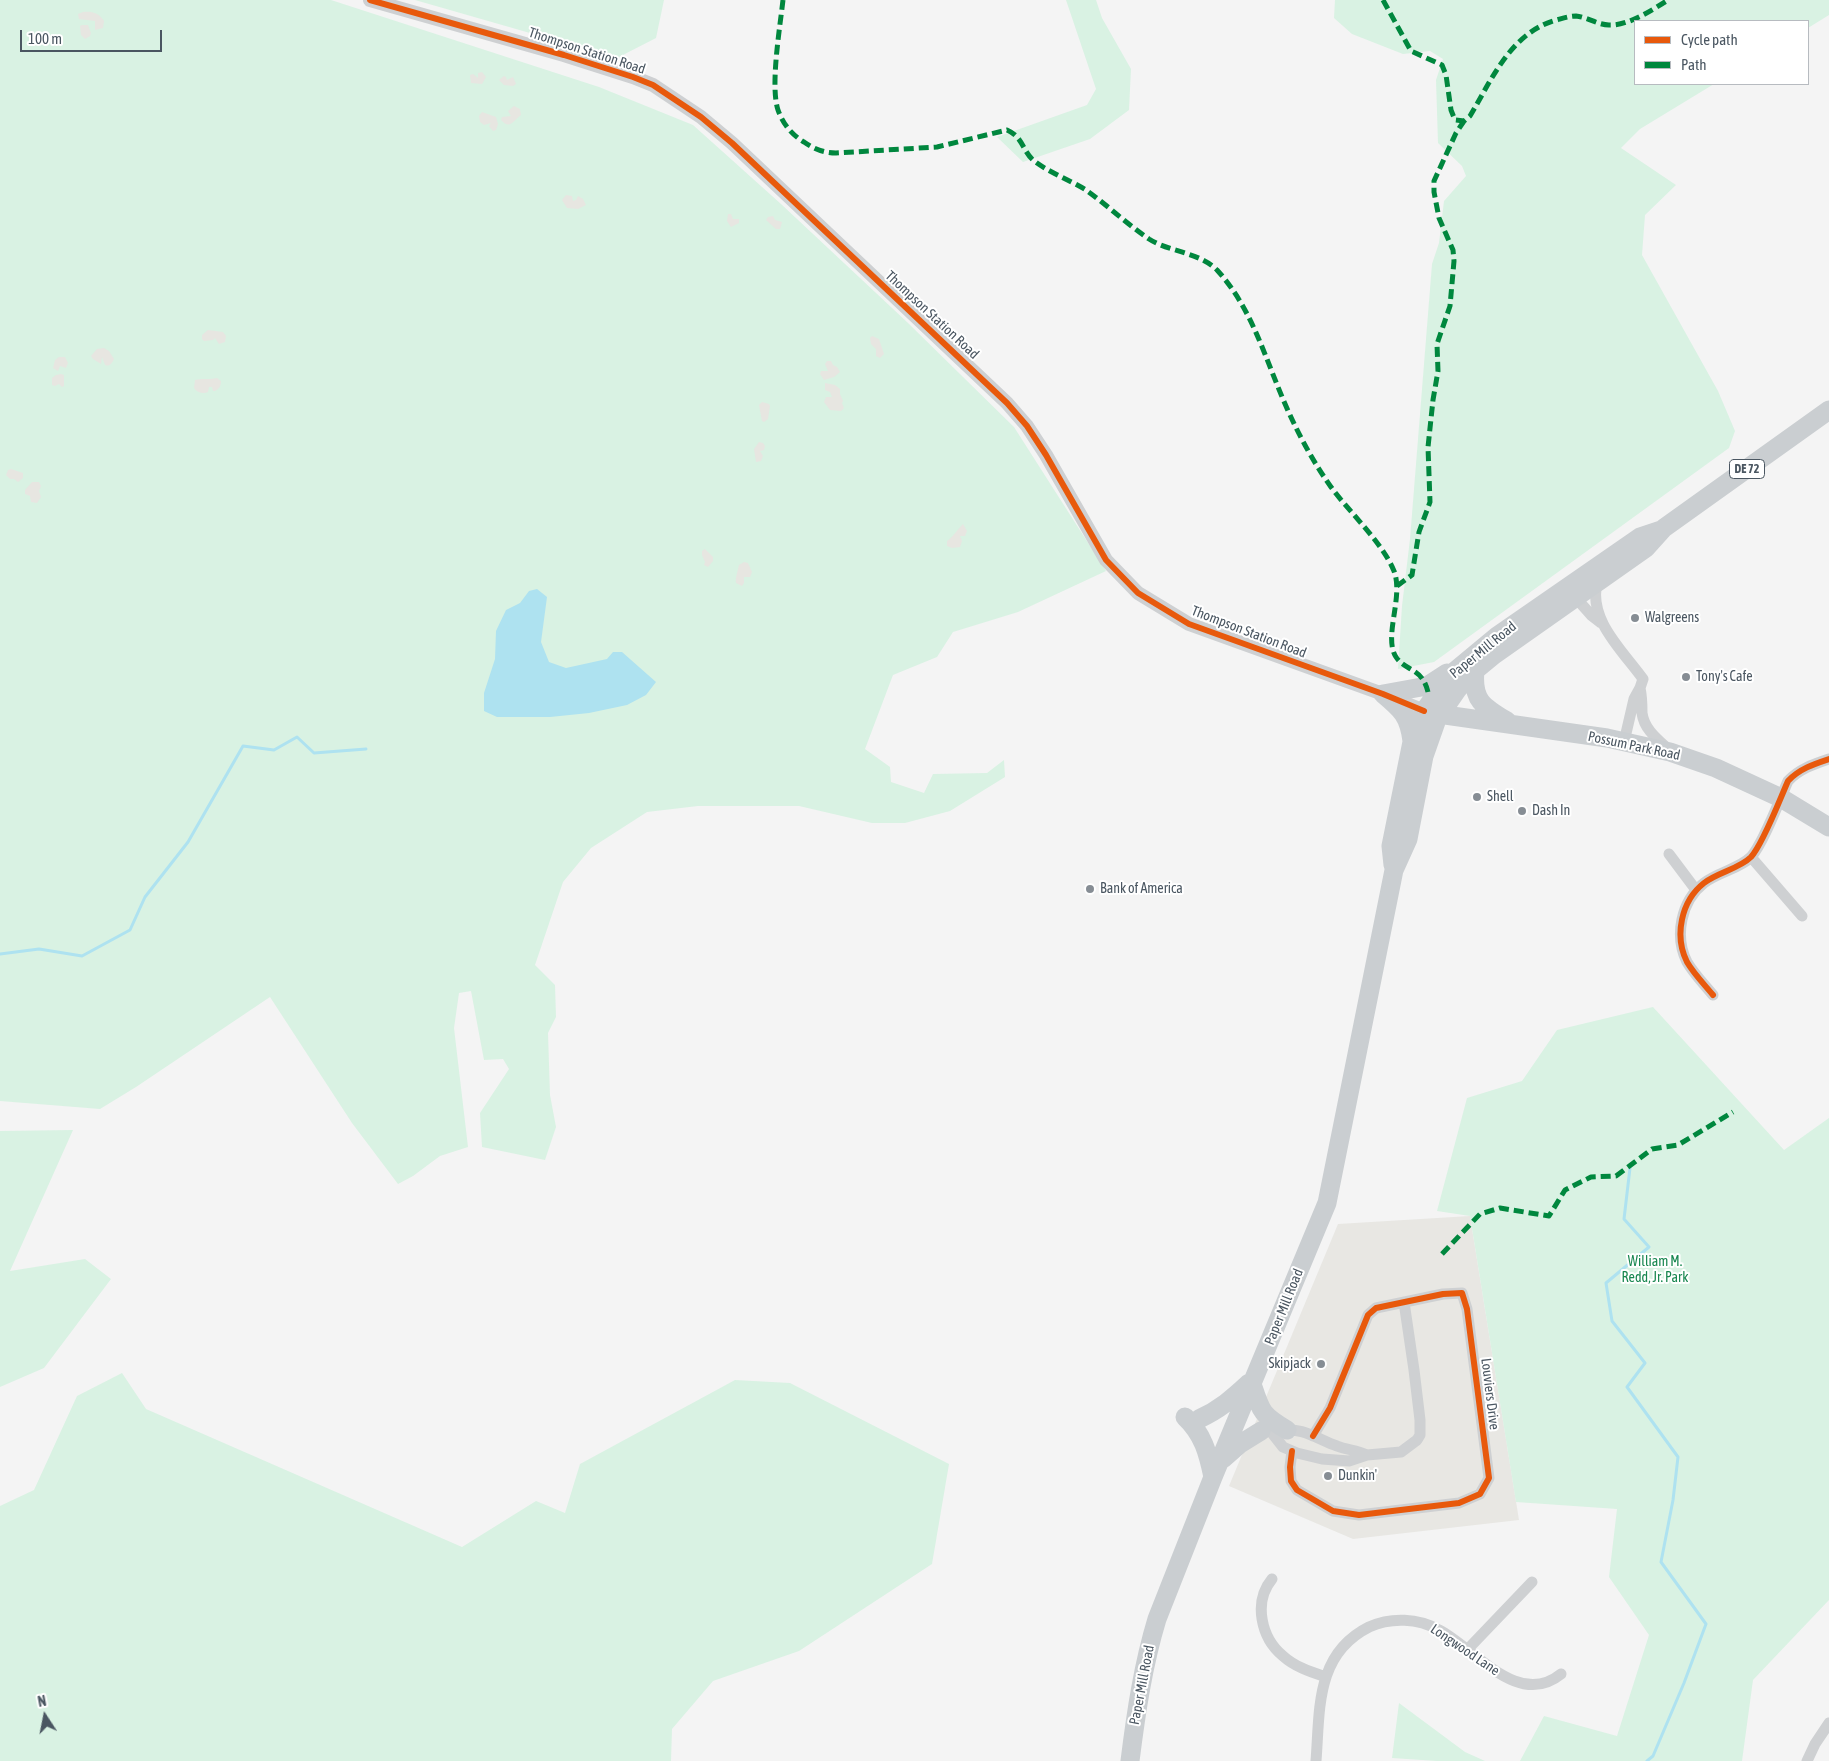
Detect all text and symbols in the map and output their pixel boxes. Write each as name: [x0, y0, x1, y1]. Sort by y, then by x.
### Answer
scale bar: [22, 20, 165, 52]
legend: [1634, 20, 1809, 85]
street label: Thompson Station Road: [526, 24, 648, 78]
text: 100 m: [28, 30, 62, 47]
text: Cycle path: [1681, 31, 1738, 48]
text: Path: [1681, 56, 1707, 73]
street label: Thompson Station Road: [882, 267, 982, 363]
road number: DE 72: [1730, 459, 1764, 478]
street label: Thompson Station Road: [1189, 602, 1309, 662]
place label: Walgreens: [1645, 610, 1699, 626]
marker: Walgreens: [1629, 612, 1641, 624]
street label: Paper Mill Road: [1446, 618, 1520, 682]
place label: Tony's Cafe: [1696, 669, 1753, 685]
marker: Tony's Cafe: [1680, 671, 1692, 683]
street label: Possum Park Road: [1586, 728, 1682, 764]
place label: Shell: [1487, 789, 1513, 805]
marker: Shell: [1471, 791, 1483, 803]
place label: Dash In: [1532, 803, 1570, 819]
marker: Dash In: [1516, 805, 1528, 817]
place label: Bank of America: [1100, 881, 1183, 897]
marker: Bank of America: [1084, 883, 1096, 895]
park label: William M. Redd, Jr. Park: [1622, 1254, 1688, 1286]
street label: Paper Mill Road: [1261, 1266, 1307, 1348]
place label: Skipjack: [1268, 1356, 1311, 1372]
street label: Louviers Drive: [1477, 1357, 1503, 1431]
marker: Skipjack: [1315, 1358, 1327, 1370]
place label: Dunkin': [1338, 1468, 1377, 1484]
marker: Dunkin': [1322, 1470, 1334, 1482]
street label: Longwood Lane: [1427, 1621, 1503, 1679]
street label: Paper Mill Road: [1126, 1644, 1158, 1726]
north arrow: [20, 1691, 70, 1741]
text: N: [37, 1693, 48, 1710]

